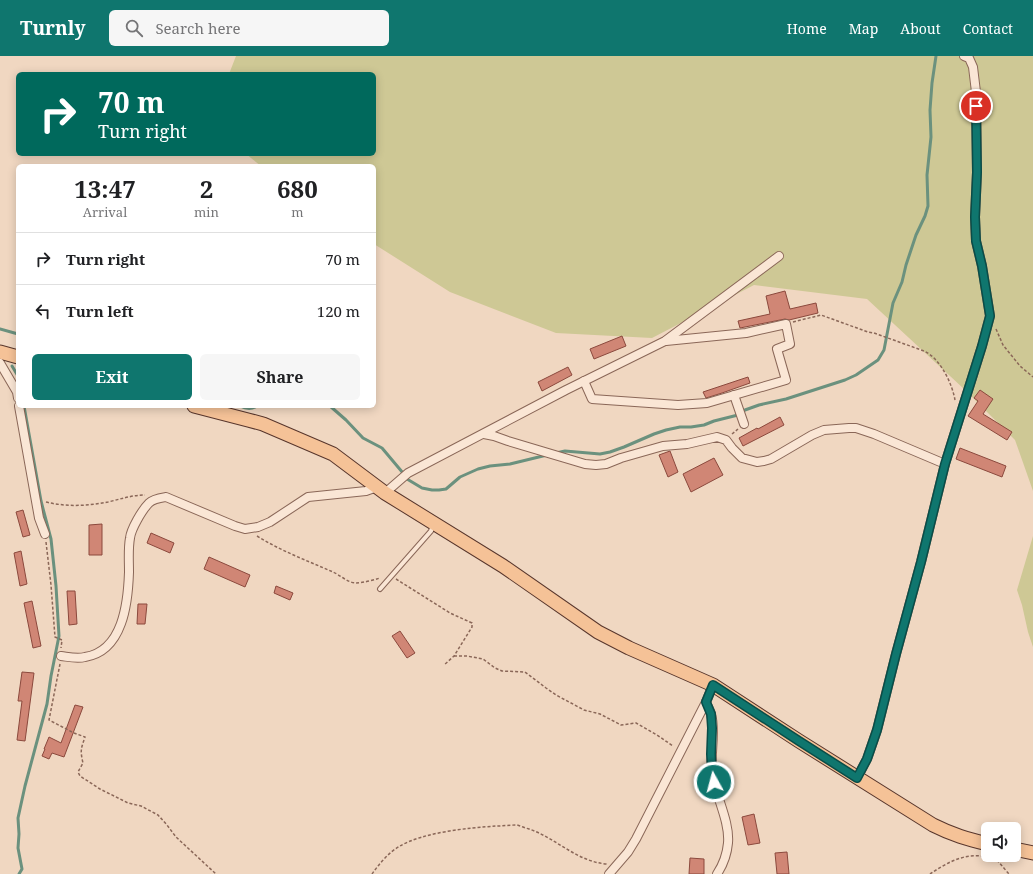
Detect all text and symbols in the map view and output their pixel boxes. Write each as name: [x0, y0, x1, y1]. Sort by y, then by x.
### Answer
search box: [109, 10, 389, 46]
text: Turnly: [20, 15, 85, 41]
icon: search: [123, 17, 145, 39]
text: Search here: [155, 18, 241, 38]
text: Home: [787, 19, 827, 38]
text: Map: [849, 19, 878, 38]
text: About: [900, 19, 941, 38]
text: Contact: [963, 19, 1013, 38]
text: 70 m: [98, 83, 165, 121]
icon: right: [32, 88, 84, 140]
pin: [959, 89, 993, 123]
icon: arrive: [965, 95, 987, 117]
text: Turn right: [98, 119, 187, 143]
text: 13:47: [74, 172, 136, 205]
text: 2: [200, 172, 213, 205]
text: 680: [277, 172, 318, 205]
text: Arrival: [83, 203, 127, 221]
text: min: [194, 203, 219, 221]
text: m: [291, 203, 304, 221]
icon: right: [32, 248, 54, 270]
text: Turn right: [66, 249, 145, 269]
text: 70 m: [325, 249, 360, 269]
icon: left: [32, 300, 54, 322]
text: Turn left: [66, 301, 134, 321]
text: 120 m: [317, 301, 360, 321]
button: Exit: [32, 354, 192, 400]
button: Share: [200, 354, 360, 400]
position arrow: [693, 761, 735, 803]
map controls: [981, 822, 1021, 862]
button: sound: [981, 822, 1021, 862]

